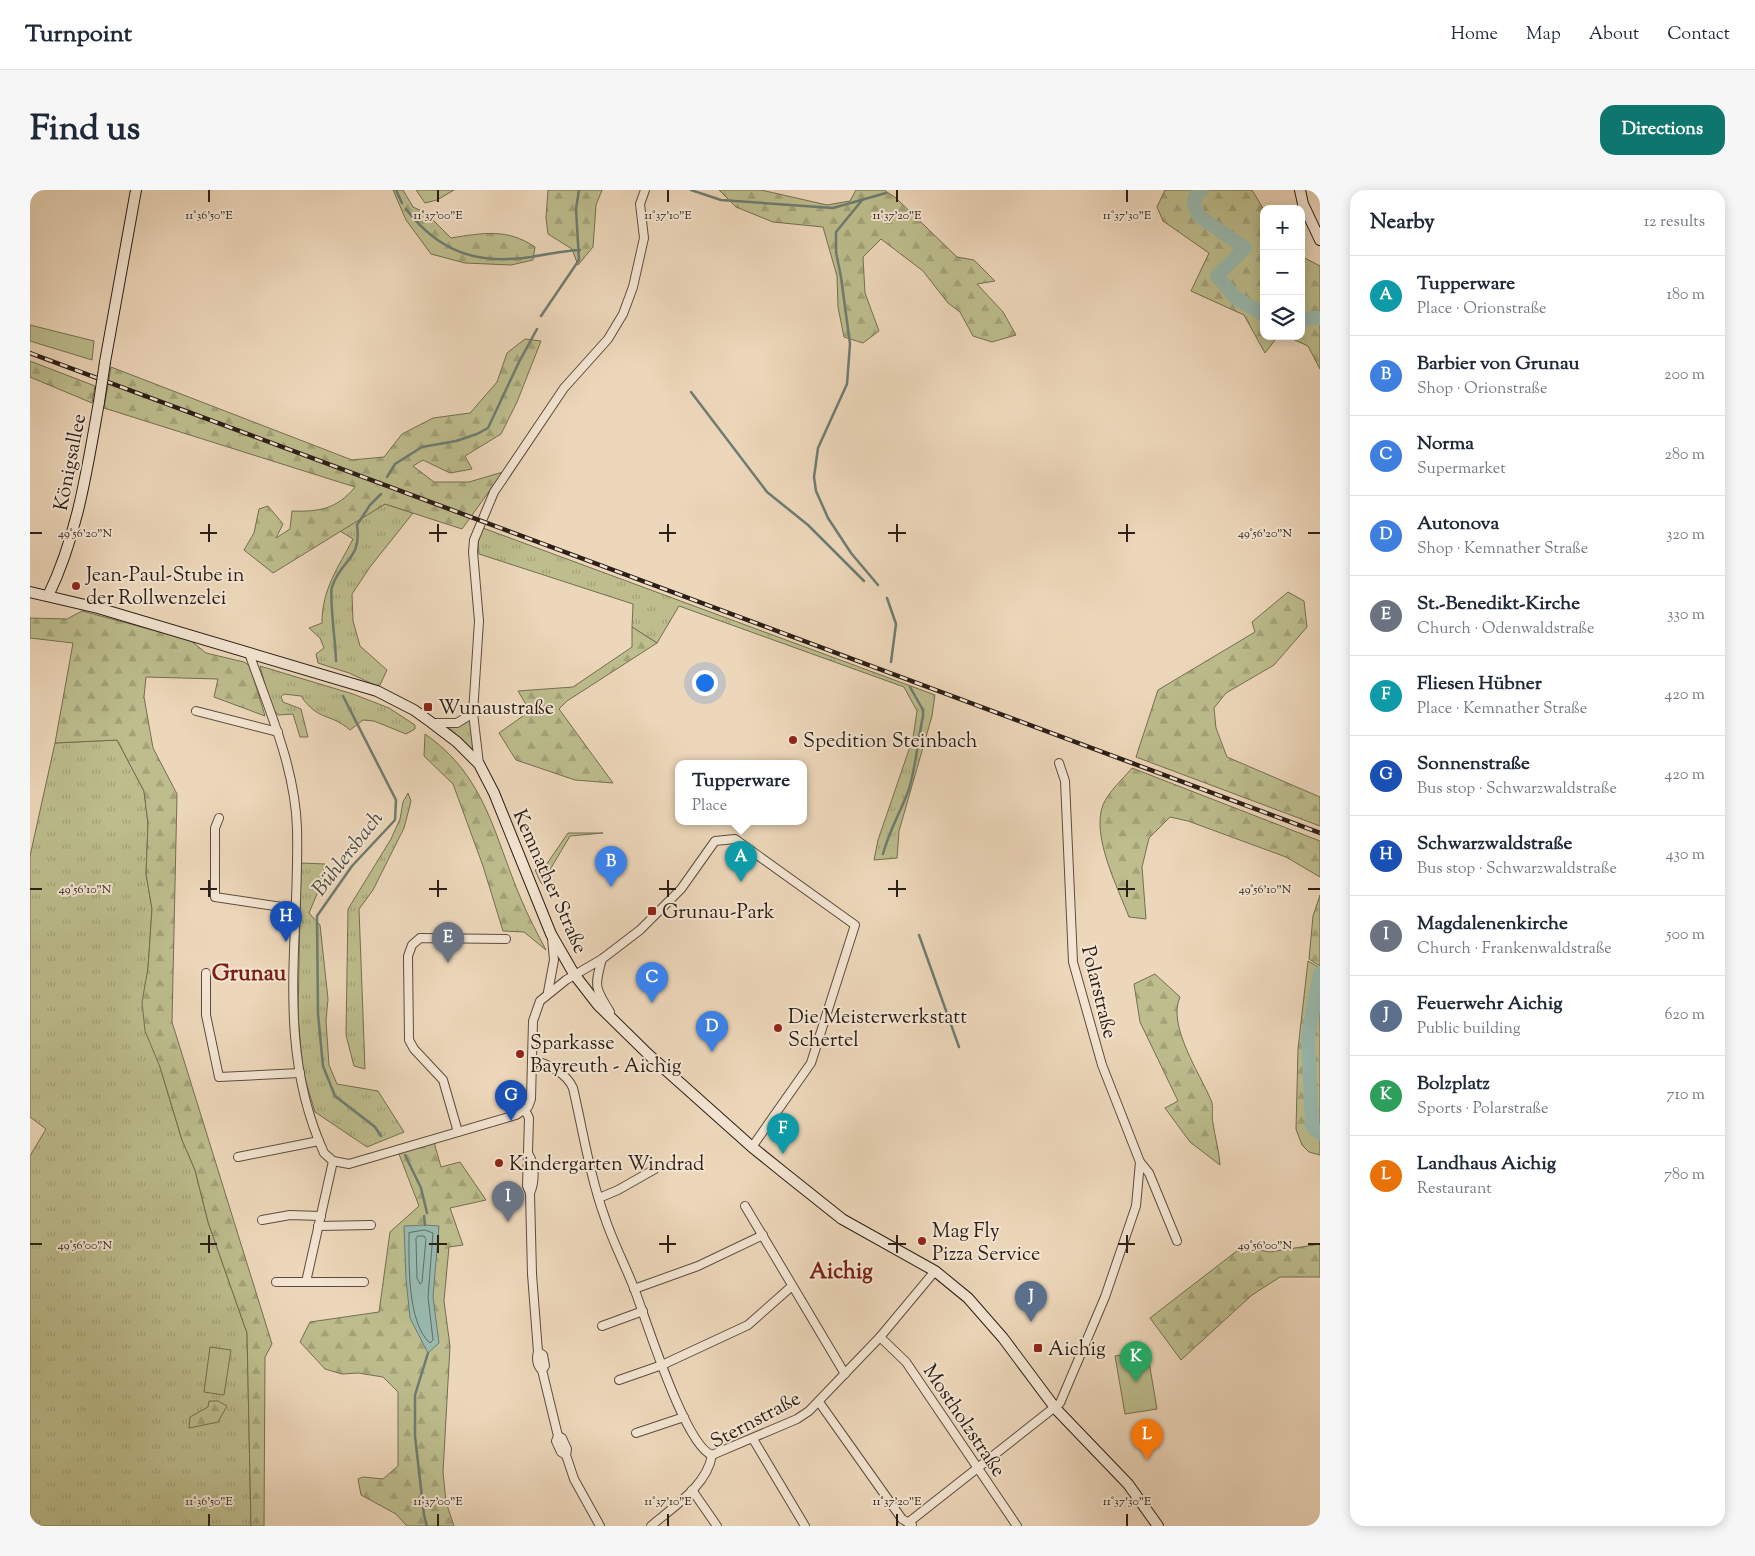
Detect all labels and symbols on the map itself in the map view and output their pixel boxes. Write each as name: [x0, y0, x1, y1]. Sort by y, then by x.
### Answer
text: 11°36'50"E: [185, 207, 234, 225]
text: 11°37'00"E: [413, 207, 463, 225]
text: 11°37'10"E: [644, 207, 693, 225]
text: 11°37'20"E: [872, 207, 922, 225]
text: 11°37'30"E: [1103, 207, 1152, 225]
street label: Königsallee: [48, 411, 95, 514]
text: 49°56'20"N: [58, 525, 112, 543]
text: 49°56'20"N: [1238, 525, 1292, 543]
place label: Jean-Paul-Stube in der Rollwenzelei: [85, 562, 245, 614]
marker: Jean-Paul-Stube in der Rollwenzelei: [70, 580, 82, 592]
your location: [692, 670, 718, 696]
place label: Wunaustraße: [438, 695, 554, 724]
marker: Wunaustraße: [422, 701, 434, 713]
place label: Spedition Steinbach: [803, 728, 978, 757]
marker: Spedition Steinbach: [787, 734, 799, 746]
water label: Bühlersbach: [306, 805, 391, 903]
street label: Kemnather Straße: [504, 805, 594, 959]
pin: A: [725, 841, 757, 882]
pin: B: [595, 846, 627, 887]
text: 49°56'10"N: [59, 881, 112, 899]
text: 49°56'10"N: [1239, 881, 1292, 899]
place label: Grunau-Park: [662, 899, 775, 928]
pin: H: [270, 901, 302, 942]
marker: Grunau-Park: [646, 905, 658, 917]
pin: E: [432, 922, 464, 963]
street label: Polarstraße: [1072, 943, 1123, 1042]
district label: Grunau: [212, 959, 287, 991]
pin: C: [636, 962, 668, 1003]
place label: Die Meisterwerkstatt Schertel: [788, 1004, 967, 1056]
pin: D: [696, 1011, 728, 1052]
marker: Die Meisterwerkstatt Schertel: [772, 1022, 784, 1034]
place label: Sparkasse Bayreuth - Aichig: [530, 1030, 682, 1082]
marker: Sparkasse Bayreuth - Aichig: [514, 1048, 526, 1060]
pin: G: [495, 1080, 527, 1121]
pin: F: [767, 1113, 799, 1154]
place label: Kindergarten Windrad: [509, 1151, 704, 1180]
marker: Kindergarten Windrad: [493, 1157, 505, 1169]
pin: I: [492, 1181, 524, 1222]
place label: Mag Fly Pizza Service: [932, 1218, 1040, 1270]
marker: Mag Fly Pizza Service: [916, 1235, 928, 1247]
text: 49°56'00"N: [58, 1237, 113, 1255]
text: 49°56'00"N: [1238, 1237, 1293, 1255]
district label: Aichig: [809, 1257, 873, 1289]
pin: J: [1015, 1281, 1047, 1322]
place label: Aichig: [1048, 1336, 1106, 1365]
pin: K: [1120, 1341, 1152, 1382]
marker: Aichig: [1032, 1342, 1044, 1354]
street label: Mostholzstraße: [914, 1359, 1011, 1484]
street label: Sternstraße: [706, 1385, 807, 1457]
pin: L: [1131, 1419, 1163, 1460]
text: 11°36'50"E: [185, 1493, 234, 1511]
text: 11°37'00"E: [413, 1493, 463, 1511]
text: 11°37'10"E: [644, 1493, 693, 1511]
text: 11°37'20"E: [872, 1493, 922, 1511]
text: 11°37'30"E: [1103, 1493, 1152, 1511]

